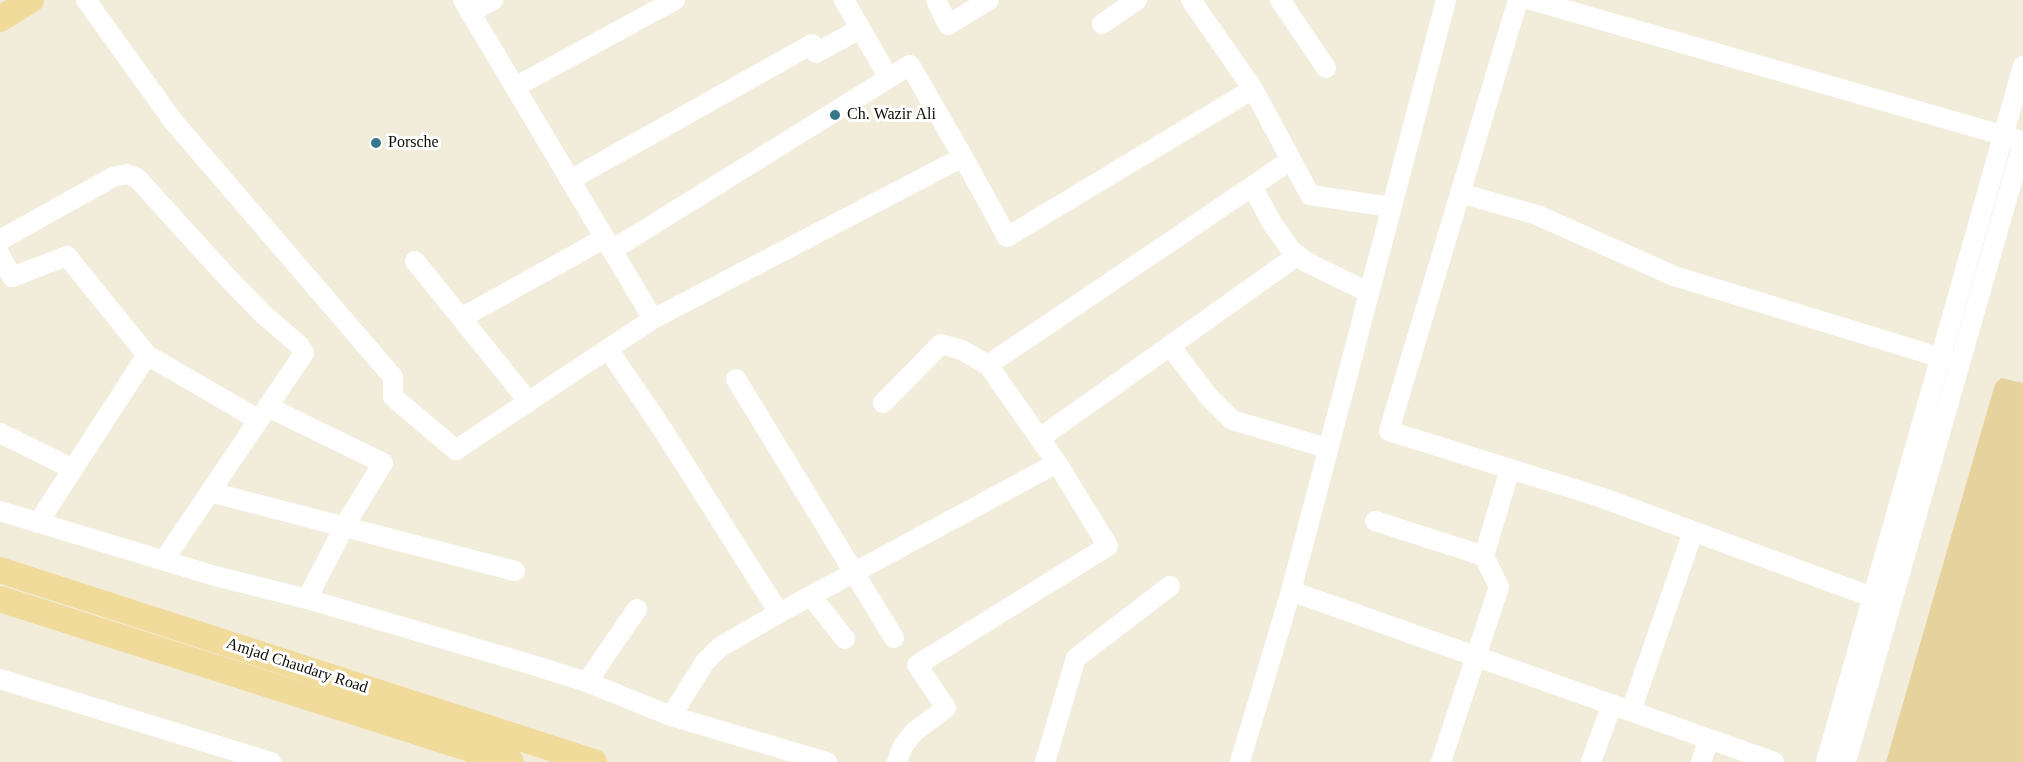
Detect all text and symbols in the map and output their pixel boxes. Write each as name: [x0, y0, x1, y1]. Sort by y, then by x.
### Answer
place label: Ch. Wazir Ali: [847, 105, 936, 125]
marker: Ch. Wazir Ali: [828, 108, 842, 122]
place label: Porsche: [388, 133, 439, 153]
marker: Porsche: [369, 136, 383, 150]
street label: Amjad Chaudary Road: [224, 634, 370, 698]

